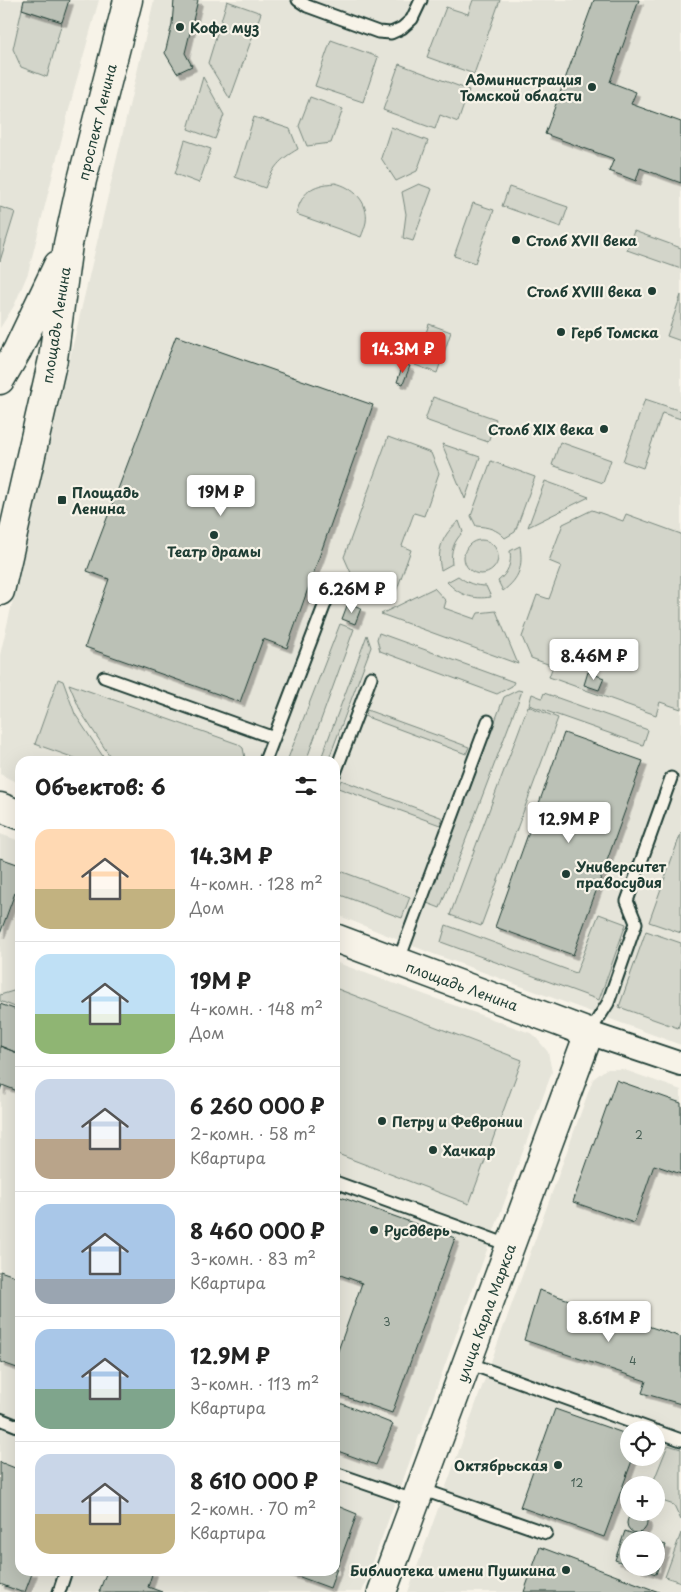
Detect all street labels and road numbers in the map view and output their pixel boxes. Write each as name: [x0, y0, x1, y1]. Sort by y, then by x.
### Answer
street label: проспект Ленина: [72, 61, 122, 182]
street label: площадь Ленина: [36, 265, 76, 385]
street label: площадь Ленина: [403, 956, 521, 1016]
street label: улица Карла Маркса: [451, 1241, 521, 1385]

